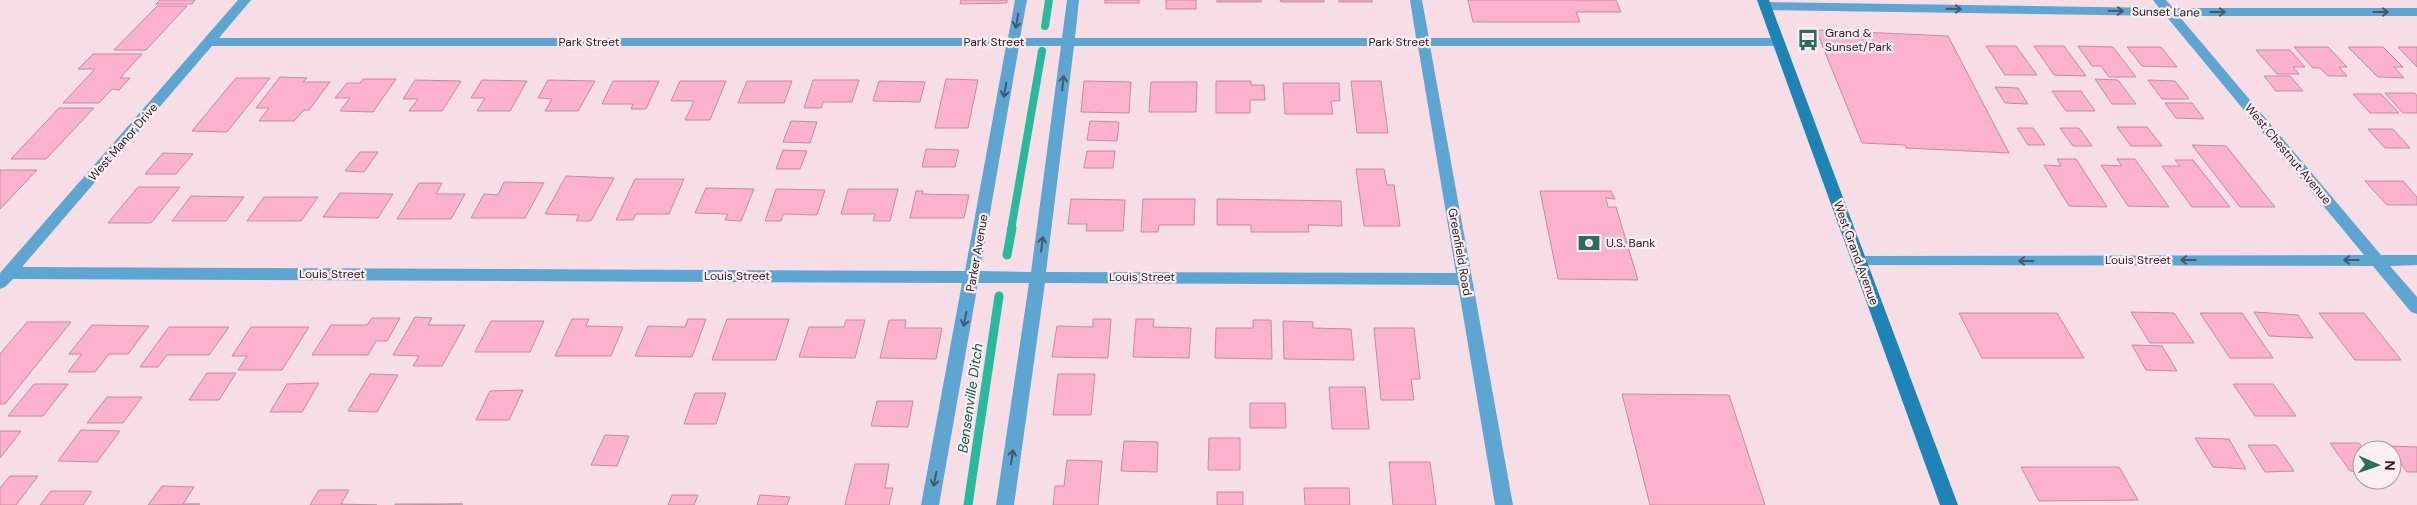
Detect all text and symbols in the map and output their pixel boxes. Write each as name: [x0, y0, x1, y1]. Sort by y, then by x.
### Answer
street label: Sunset Lane: [2132, 3, 2200, 21]
one-way arrow: [1945, 4, 1961, 14]
one-way arrow: [2108, 6, 2124, 16]
one-way arrow: [2210, 7, 2226, 17]
one-way arrow: [2372, 7, 2389, 17]
one-way arrow: [1012, 13, 1022, 29]
place label: Grand & Sunset/Park: [1825, 25, 1892, 55]
bus stop icon: Grand & Sunset/Park: [1795, 27, 1821, 53]
street label: Park Street: [559, 34, 620, 50]
street label: Park Street: [964, 34, 1025, 50]
street label: Park Street: [1369, 34, 1430, 50]
one-way arrow: [1058, 75, 1068, 91]
one-way arrow: [1000, 82, 1010, 98]
street label: West Manor Drive: [85, 100, 161, 184]
street label: West Chestnut Avenue: [2241, 100, 2335, 208]
street label: West Grand Avenue: [1830, 199, 1882, 308]
street label: Greenfield Road: [1444, 207, 1476, 297]
street label: Parker Avenue: [962, 213, 992, 293]
bank icon: U.S. Bank: [1576, 230, 1602, 256]
place label: U.S. Bank: [1606, 235, 1655, 251]
one-way arrow: [1037, 236, 1047, 252]
street label: Louis Street: [2105, 252, 2171, 268]
one-way arrow: [2181, 255, 2197, 265]
one-way arrow: [2343, 255, 2360, 265]
one-way arrow: [2018, 256, 2034, 265]
street label: Louis Street: [299, 266, 365, 282]
street label: Louis Street: [704, 268, 770, 284]
street label: Louis Street: [1109, 269, 1175, 285]
one-way arrow: [959, 311, 969, 327]
water label: Bensenville Ditch: [953, 342, 987, 454]
north arrow: [2352, 440, 2402, 490]
one-way arrow: [1007, 449, 1017, 465]
text: N: [2381, 460, 2399, 471]
one-way arrow: [929, 470, 939, 486]

